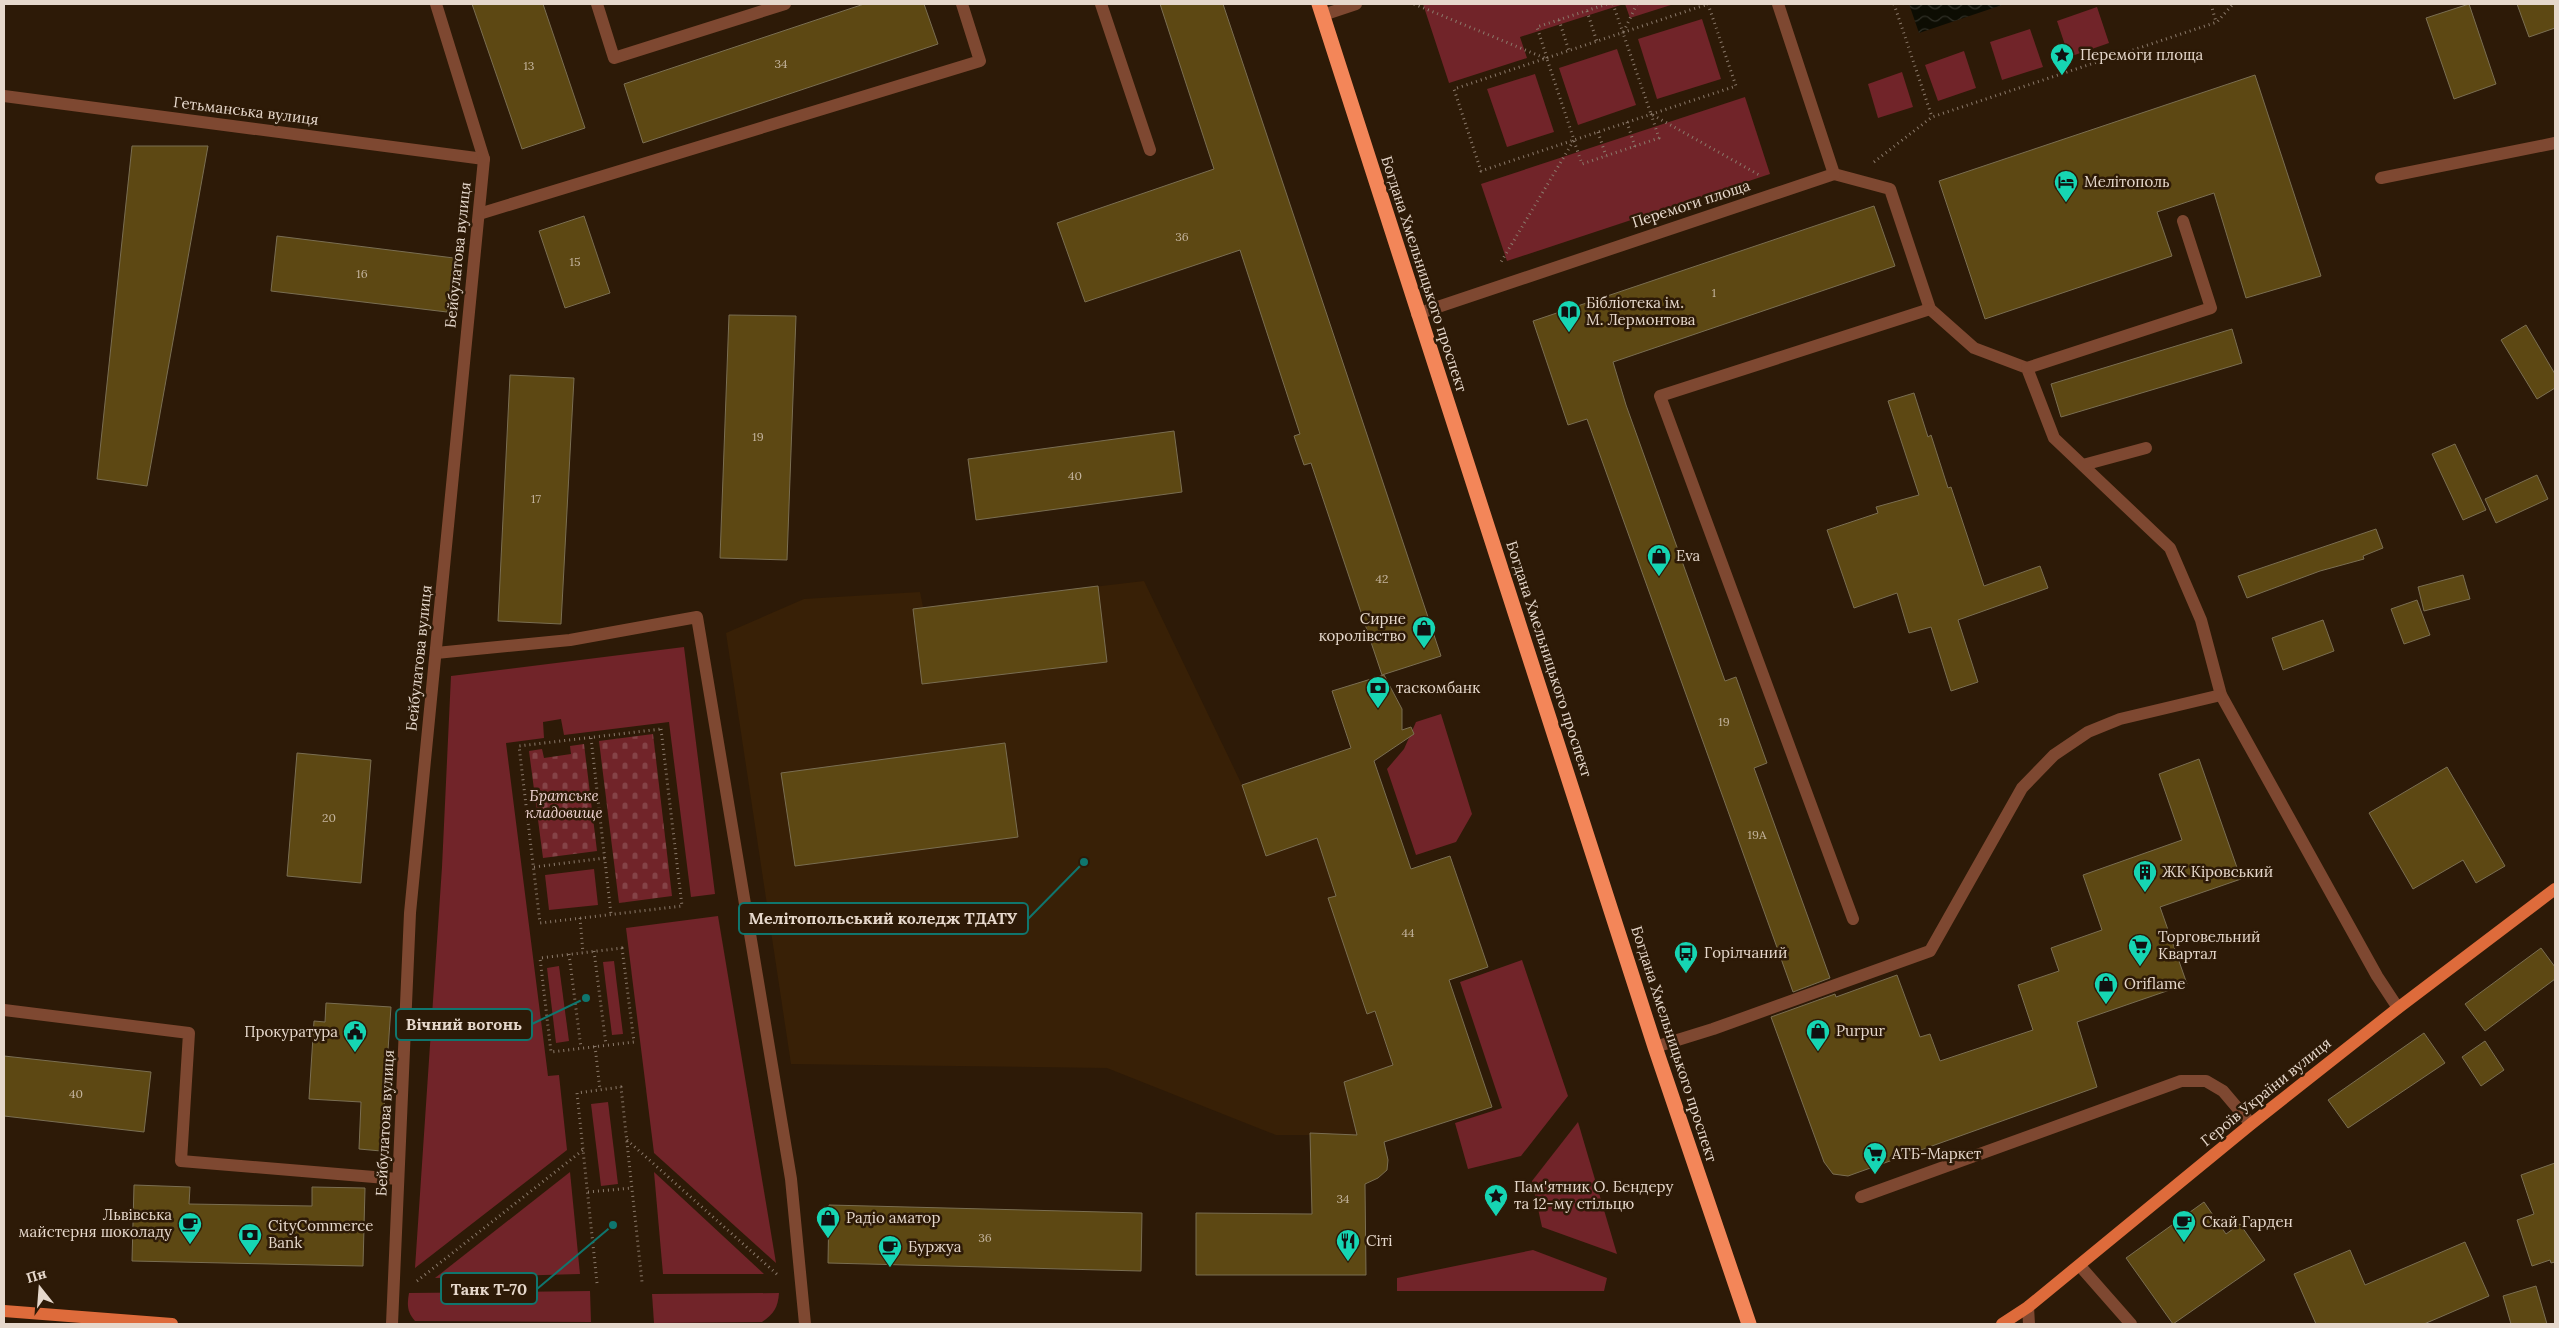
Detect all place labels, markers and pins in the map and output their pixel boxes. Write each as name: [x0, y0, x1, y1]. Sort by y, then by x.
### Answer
place icon: Перемоги площа: [2049, 42, 2075, 76]
place label: Перемоги площа: [2080, 45, 2204, 64]
hotel icon: Мелітополь: [2053, 169, 2079, 203]
place label: Мелітополь: [2084, 172, 2170, 191]
place label: Бібліотека ім. М. Лермонтова: [1586, 293, 1696, 329]
library icon: Бібліотека ім. М. Лермонтова: [1556, 299, 1582, 333]
shop icon: Eva: [1646, 543, 1672, 577]
place label: Eva: [1676, 546, 1701, 565]
place label: Сирне королівство: [1319, 609, 1406, 645]
shop icon: Сирне королівство: [1411, 615, 1437, 649]
bank icon: таскомбанк: [1365, 675, 1391, 709]
place label: таскомбанк: [1396, 678, 1480, 697]
building icon: ЖК Кіровський: [2132, 859, 2158, 893]
place label: ЖК Кіровський: [2162, 862, 2273, 881]
callout: Мелітопольський коледж ТДАТУ: [739, 903, 1028, 934]
place label: Торговельний Квартал: [2158, 927, 2261, 963]
supermarket icon: Торговельний Квартал: [2127, 933, 2153, 967]
bus stop icon: Горілчаний: [1673, 940, 1699, 974]
place label: Горілчаний: [1704, 943, 1787, 962]
shop icon: Oriflame: [2093, 971, 2119, 1005]
place label: Oriflame: [2124, 974, 2185, 993]
callout: Вічний вогонь: [396, 1009, 532, 1040]
shop icon: Purpur: [1805, 1018, 1831, 1052]
public building icon: Прокуратура: [342, 1019, 368, 1053]
place label: Purpur: [1836, 1021, 1885, 1040]
place label: Прокуратура: [244, 1022, 338, 1041]
supermarket icon: АТБ-Маркет: [1862, 1141, 1888, 1175]
place label: АТБ-Маркет: [1891, 1144, 1982, 1163]
place label: Пам'ятник О. Бендеру та 12-му стільцю: [1514, 1177, 1673, 1213]
place icon: Пам'ятник О. Бендеру та 12-му стільцю: [1483, 1183, 1509, 1217]
place label: Львівська майстерня шоколаду: [19, 1205, 172, 1241]
shop icon: Радіо аматор: [815, 1205, 841, 1239]
place label: Радіо аматор: [846, 1208, 940, 1227]
cafe icon: Скай Гарден: [2171, 1209, 2197, 1243]
cafe icon: Львівська майстерня шоколаду: [177, 1211, 203, 1245]
place label: Скай Гарден: [2202, 1212, 2293, 1231]
place label: CityCommerce Bank: [268, 1216, 373, 1252]
bank icon: CityCommerce Bank: [237, 1222, 263, 1256]
restaurant icon: Сіті: [1335, 1228, 1361, 1262]
place label: Сіті: [1366, 1231, 1392, 1250]
cafe icon: Буржуа: [877, 1234, 903, 1268]
place label: Буржуа: [908, 1237, 962, 1256]
callout: Танк Т-70: [441, 1273, 537, 1304]

